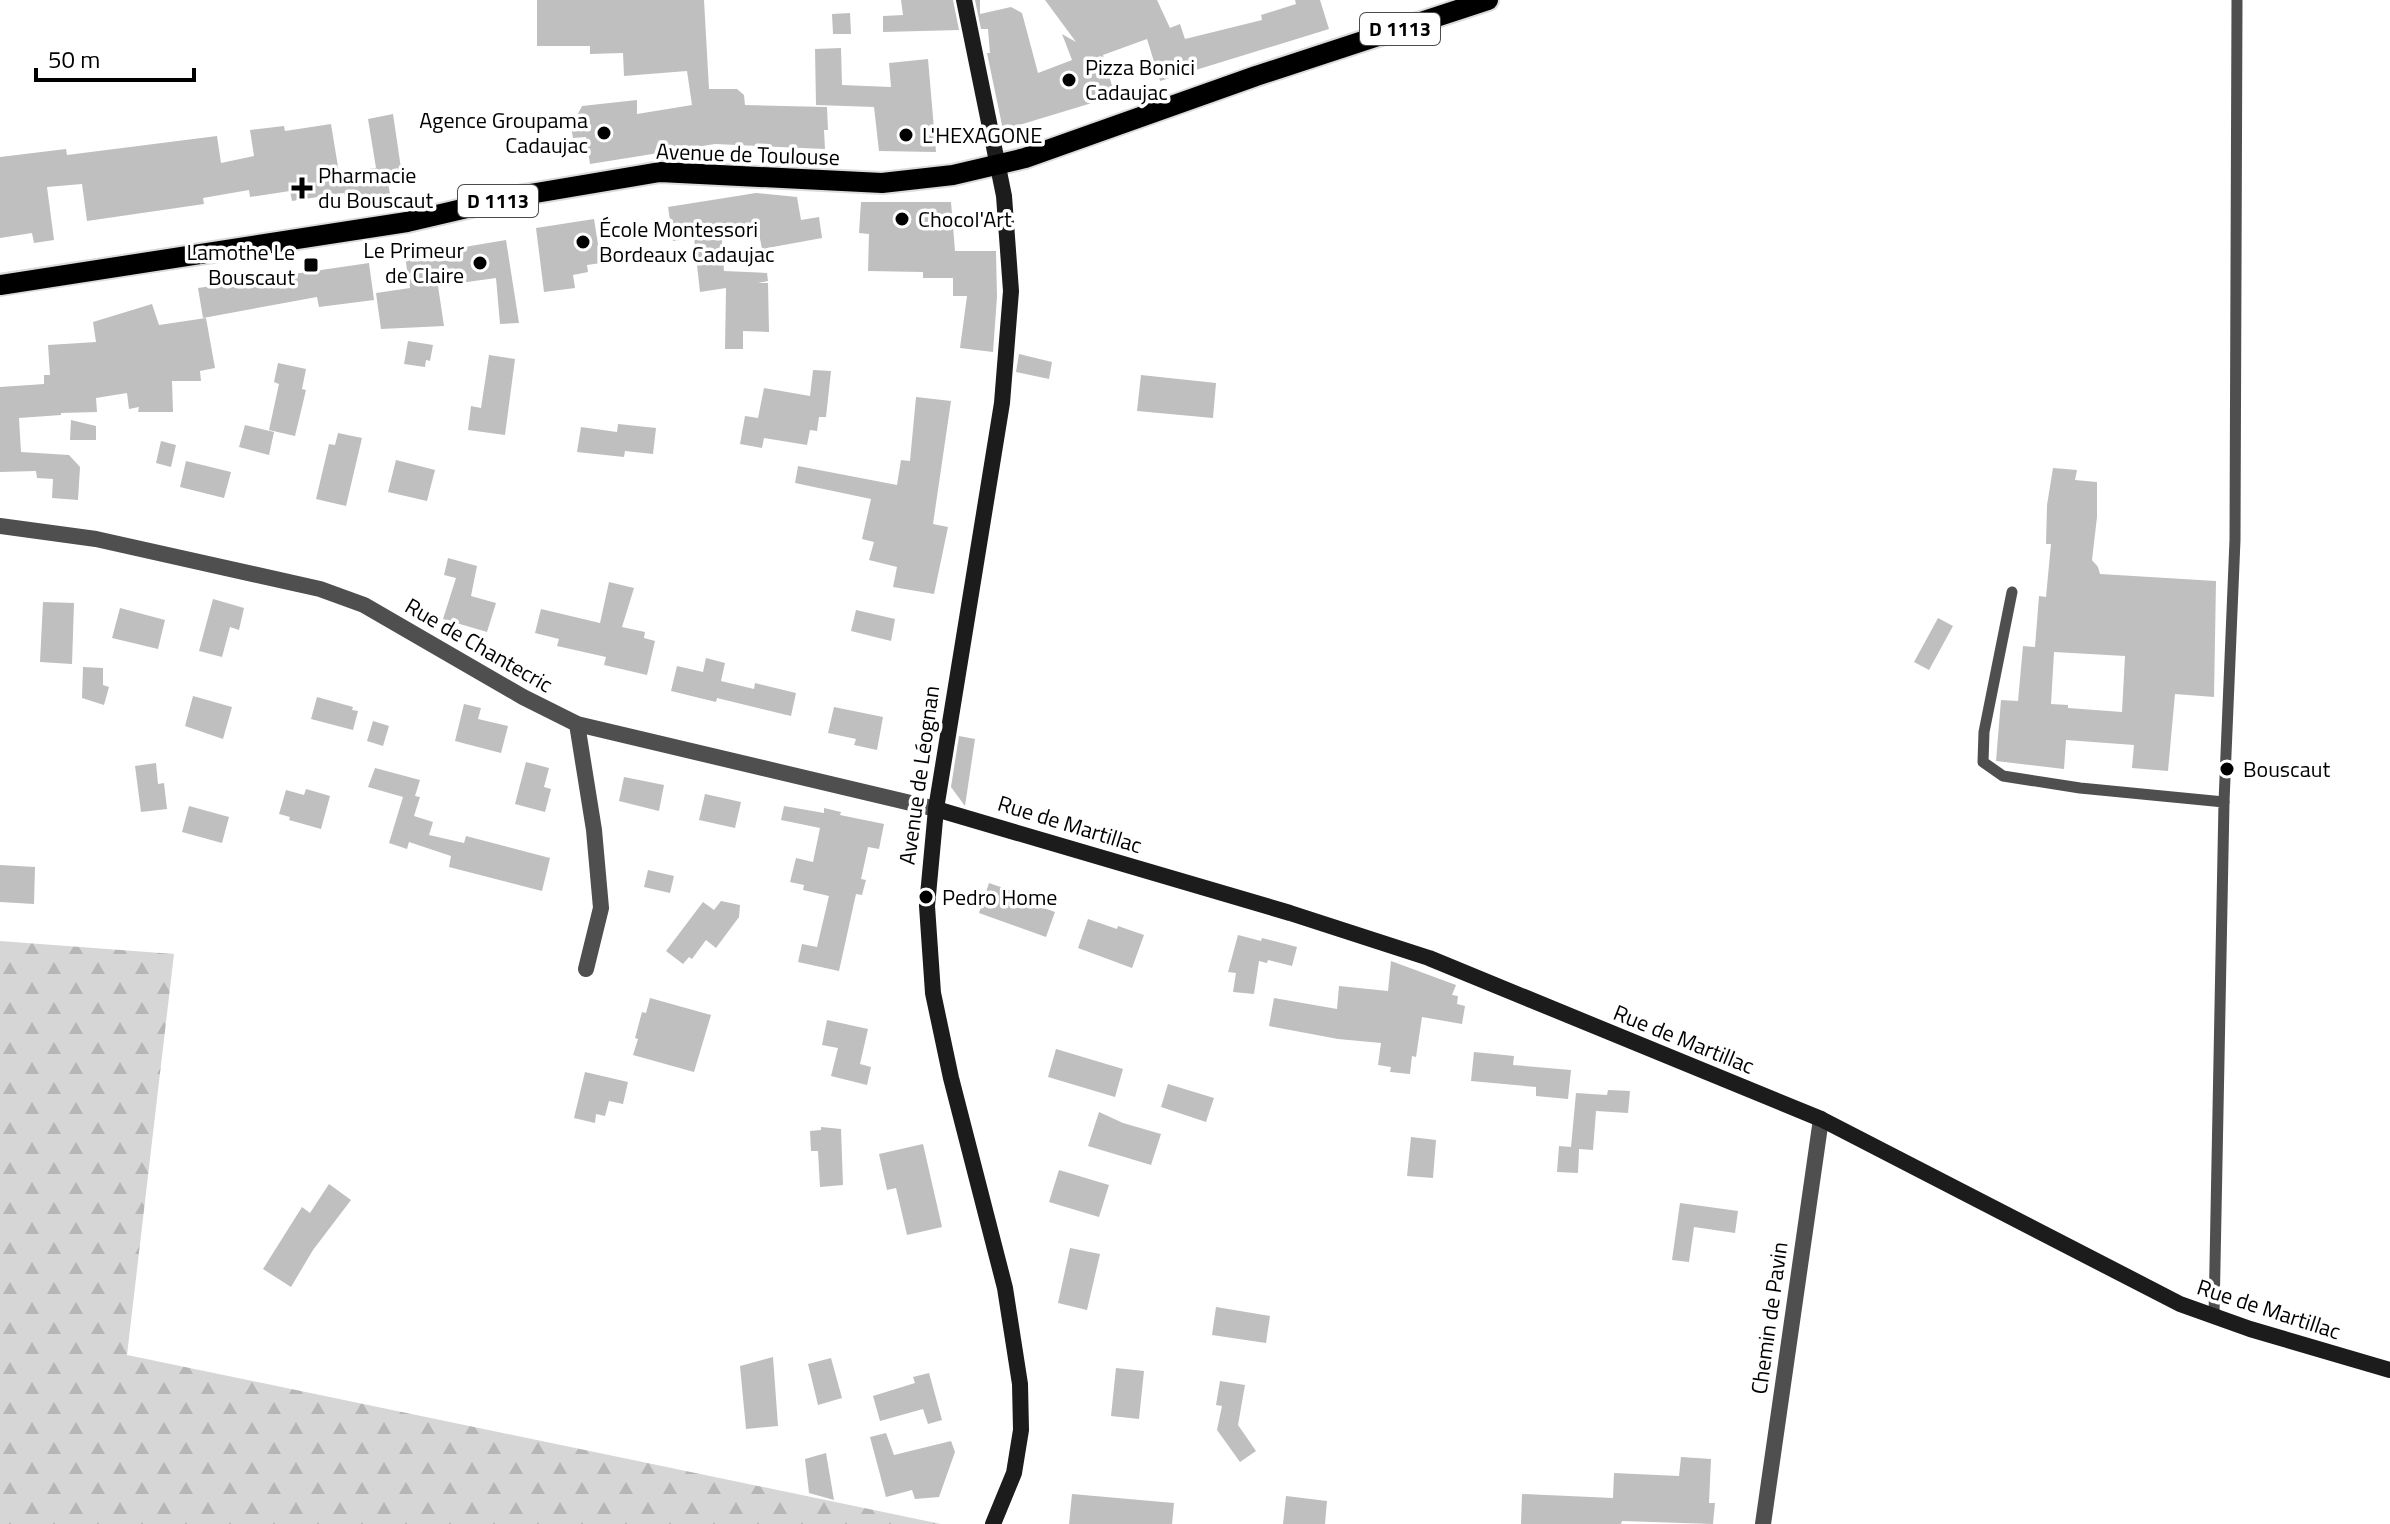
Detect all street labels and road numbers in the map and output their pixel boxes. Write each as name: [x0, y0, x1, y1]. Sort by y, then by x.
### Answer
road number: D 1113: [1360, 13, 1440, 45]
street label: Avenue de Toulouse: [656, 134, 840, 174]
road number: D 1113: [458, 185, 538, 217]
street label: Rue de Chantecric: [399, 589, 559, 701]
street label: Avenue de Léognan: [890, 683, 948, 867]
street label: Rue de Martillac: [994, 786, 1146, 862]
street label: Rue de Martillac: [1608, 995, 1760, 1083]
street label: Chemin de Pavin: [1741, 1240, 1797, 1396]
street label: Rue de Martillac: [2193, 1270, 2345, 1348]

